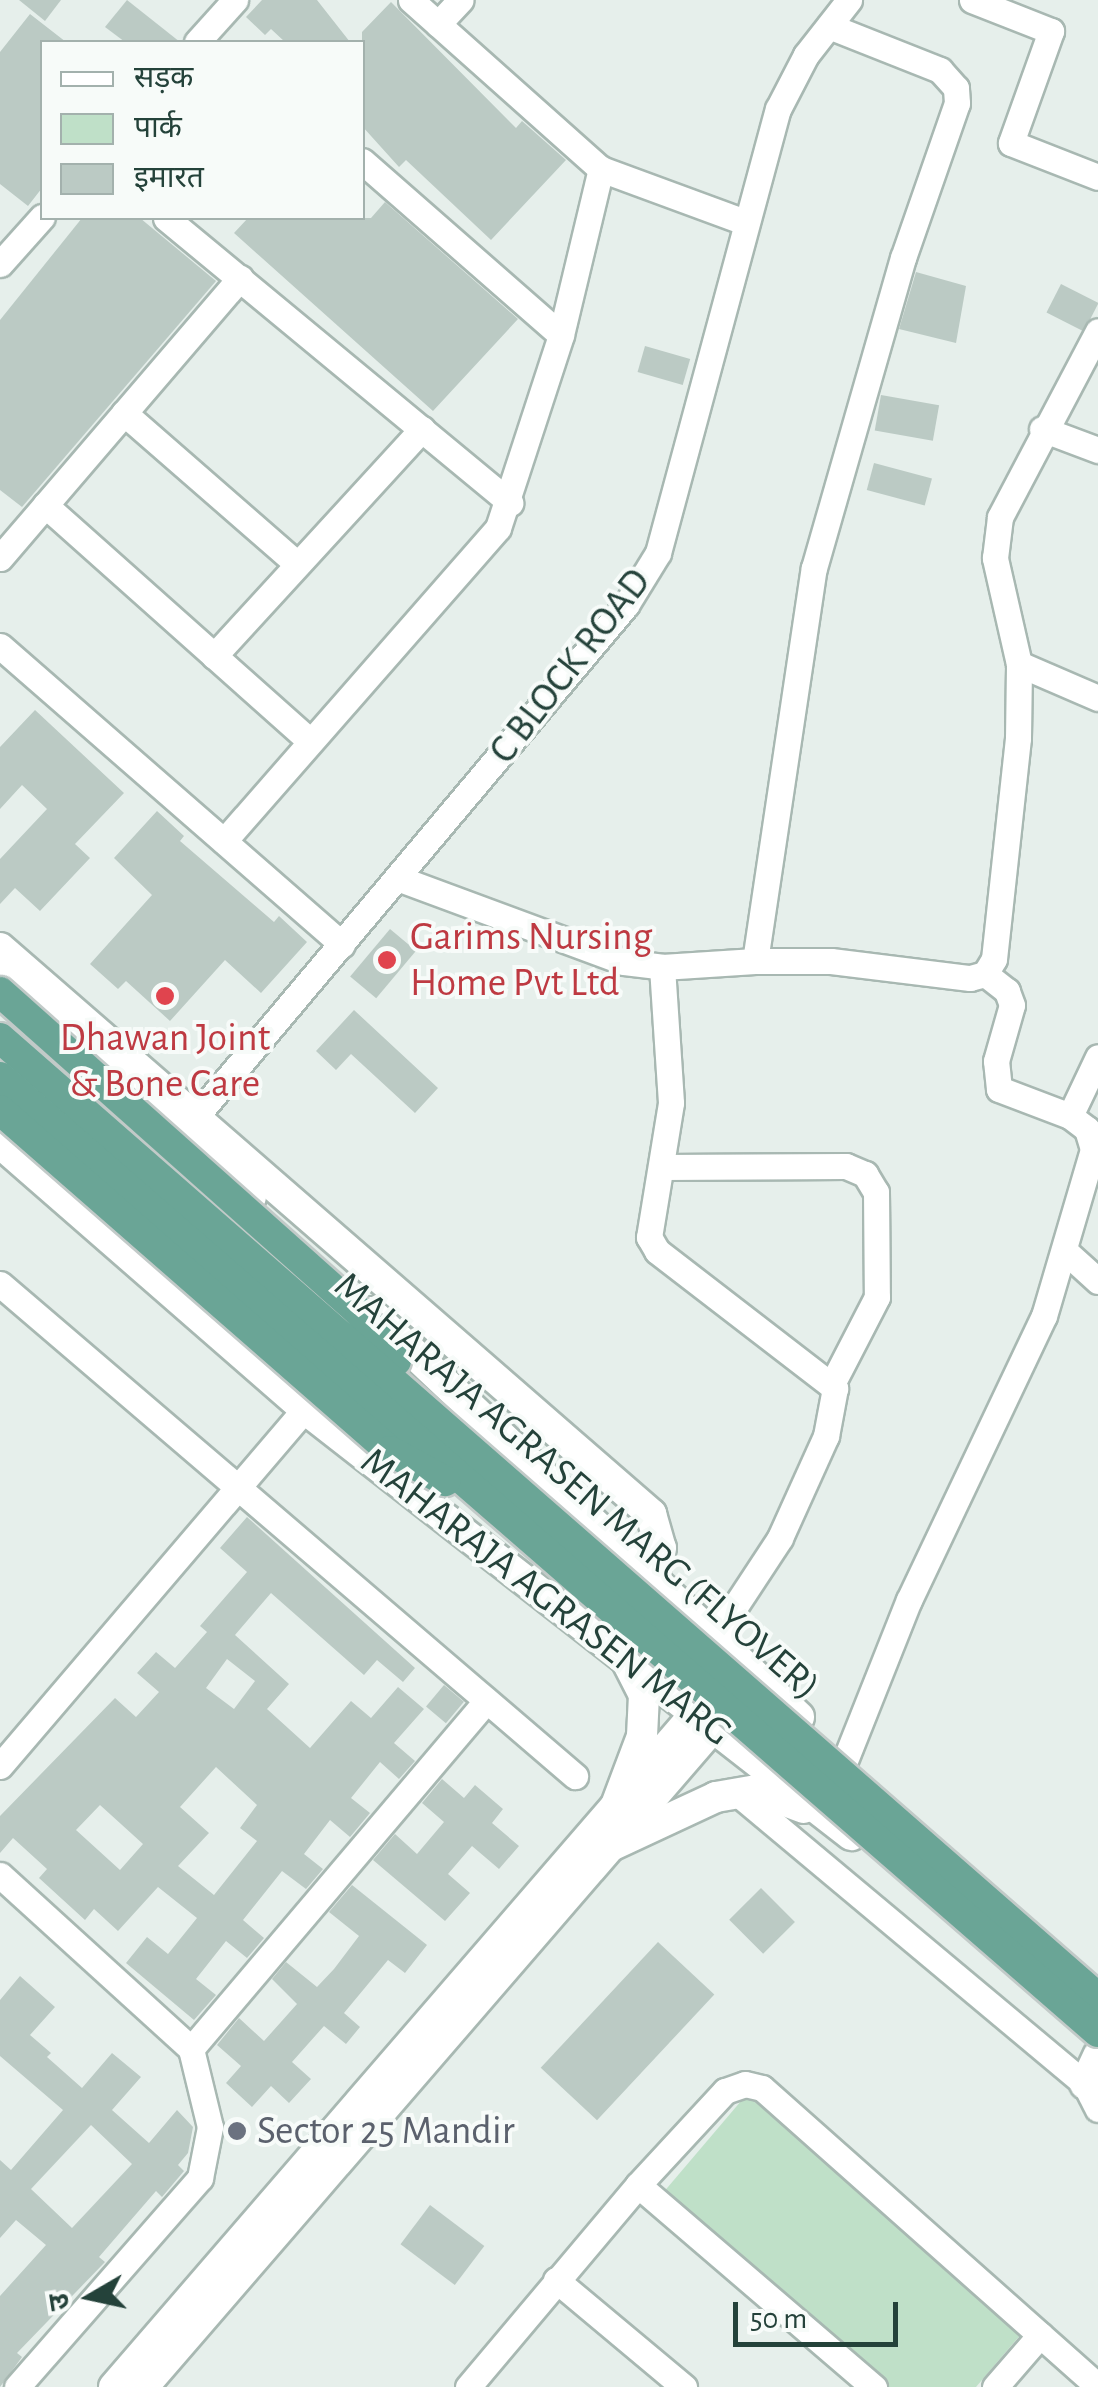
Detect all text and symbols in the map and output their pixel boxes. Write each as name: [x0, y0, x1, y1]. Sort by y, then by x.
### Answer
legend: [40, 40, 365, 220]
text: सड़क: [134, 63, 193, 93]
text: पार्क: [134, 113, 182, 143]
text: इमारत: [134, 163, 204, 193]
street label: C BLOCK ROAD: [479, 559, 661, 773]
place label: Garims Nursing Home Pvt Ltd: [410, 913, 652, 1007]
marker: Garims Nursing Home Pvt Ltd: [374, 947, 400, 973]
marker: Dhawan Joint & Bone Care: [152, 983, 178, 1009]
place label: Dhawan Joint & Bone Care: [60, 1014, 270, 1108]
street label: MAHARAJA AGRASEN MARG (FLYOVER): [324, 1262, 830, 1710]
street label: MAHARAJA AGRASEN MARG: [351, 1437, 741, 1757]
place label: Sector 25 Mandir: [257, 2107, 515, 2155]
marker: Sector 25 Mandir: [226, 2120, 248, 2142]
north arrow: [40, 2247, 140, 2347]
scale bar: [738, 2282, 903, 2344]
text: उ: [45, 2291, 75, 2312]
text: 50 m: [750, 2304, 807, 2334]

